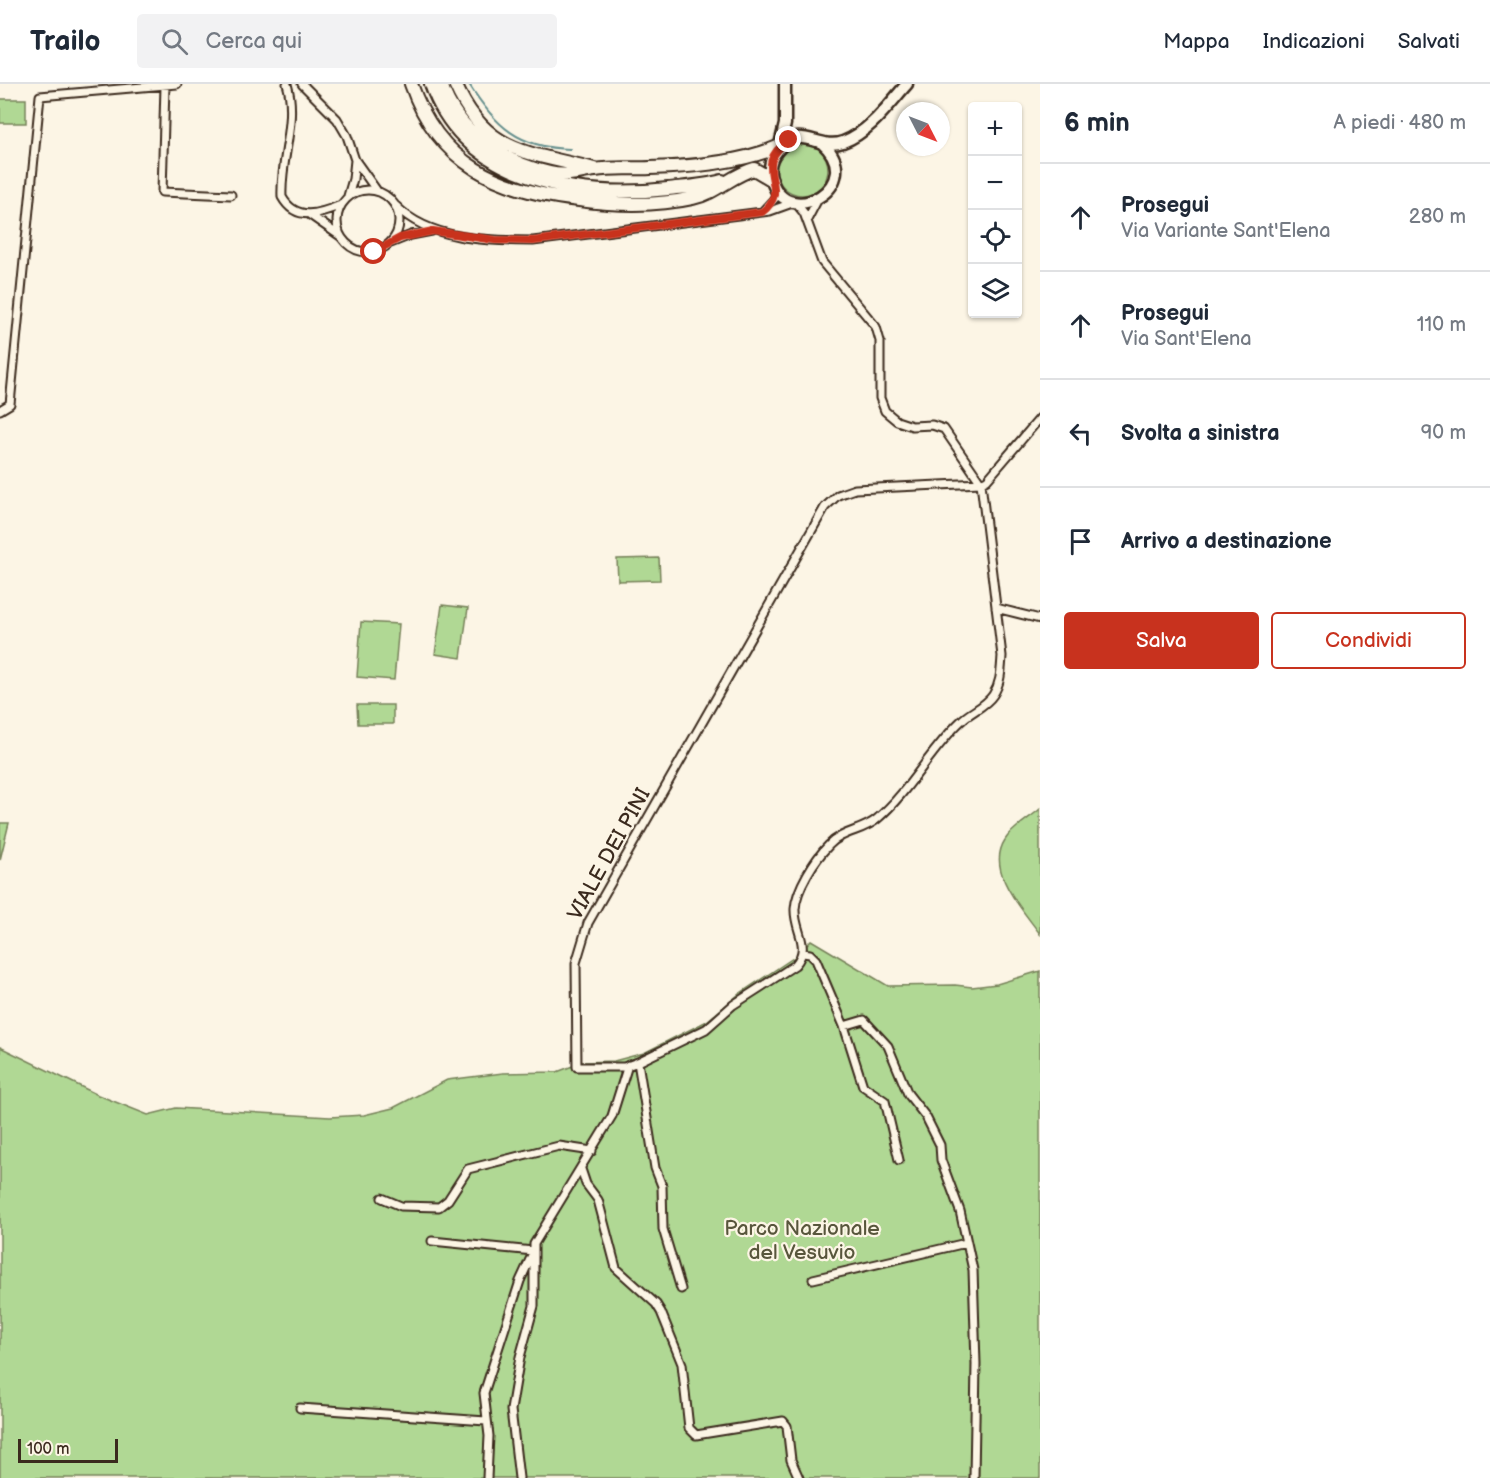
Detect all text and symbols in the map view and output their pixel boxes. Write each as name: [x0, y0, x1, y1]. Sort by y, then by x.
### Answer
search box: [137, 14, 557, 68]
text: Trailo: [30, 25, 101, 58]
icon: search: [158, 25, 191, 58]
text: Cerca qui: [206, 28, 302, 55]
text: Mappa: [1163, 29, 1230, 54]
text: Indicazioni: [1263, 29, 1365, 54]
text: Salvati: [1398, 29, 1460, 54]
north arrow: [896, 102, 950, 156]
map controls: [968, 102, 1022, 318]
button: +: [968, 102, 1022, 156]
text: 6 min: [1064, 108, 1130, 139]
text: A piedi · 480 m: [1334, 111, 1466, 135]
route end: [775, 126, 801, 152]
button: −: [968, 156, 1022, 210]
text: Prosegui: [1121, 192, 1209, 219]
icon: ahead: [1064, 201, 1097, 234]
text: 280 m: [1409, 205, 1466, 229]
button: locate: [968, 210, 1022, 264]
text: Via Variante Sant'Elena: [1121, 219, 1330, 243]
route start: [360, 238, 386, 264]
button: layers: [968, 264, 1022, 318]
text: Prosegui: [1121, 300, 1209, 327]
icon: ahead: [1064, 309, 1097, 342]
text: 110 m: [1417, 313, 1466, 337]
text: Via Sant'Elena: [1121, 327, 1252, 351]
icon: left: [1064, 417, 1097, 450]
text: Svolta a sinistra: [1121, 420, 1280, 447]
text: 90 m: [1421, 421, 1466, 445]
icon: arrive: [1064, 525, 1097, 558]
text: Arrivo a destinazione: [1121, 528, 1332, 555]
button: Salva: [1064, 612, 1259, 669]
button: Condividi: [1271, 612, 1466, 669]
street label: VIALE DEI PINI: [562, 784, 656, 924]
park label: Parco Nazionale del Vesuvio: [724, 1216, 880, 1265]
scale bar: [18, 1436, 118, 1464]
text: 100 m: [27, 1440, 70, 1459]

